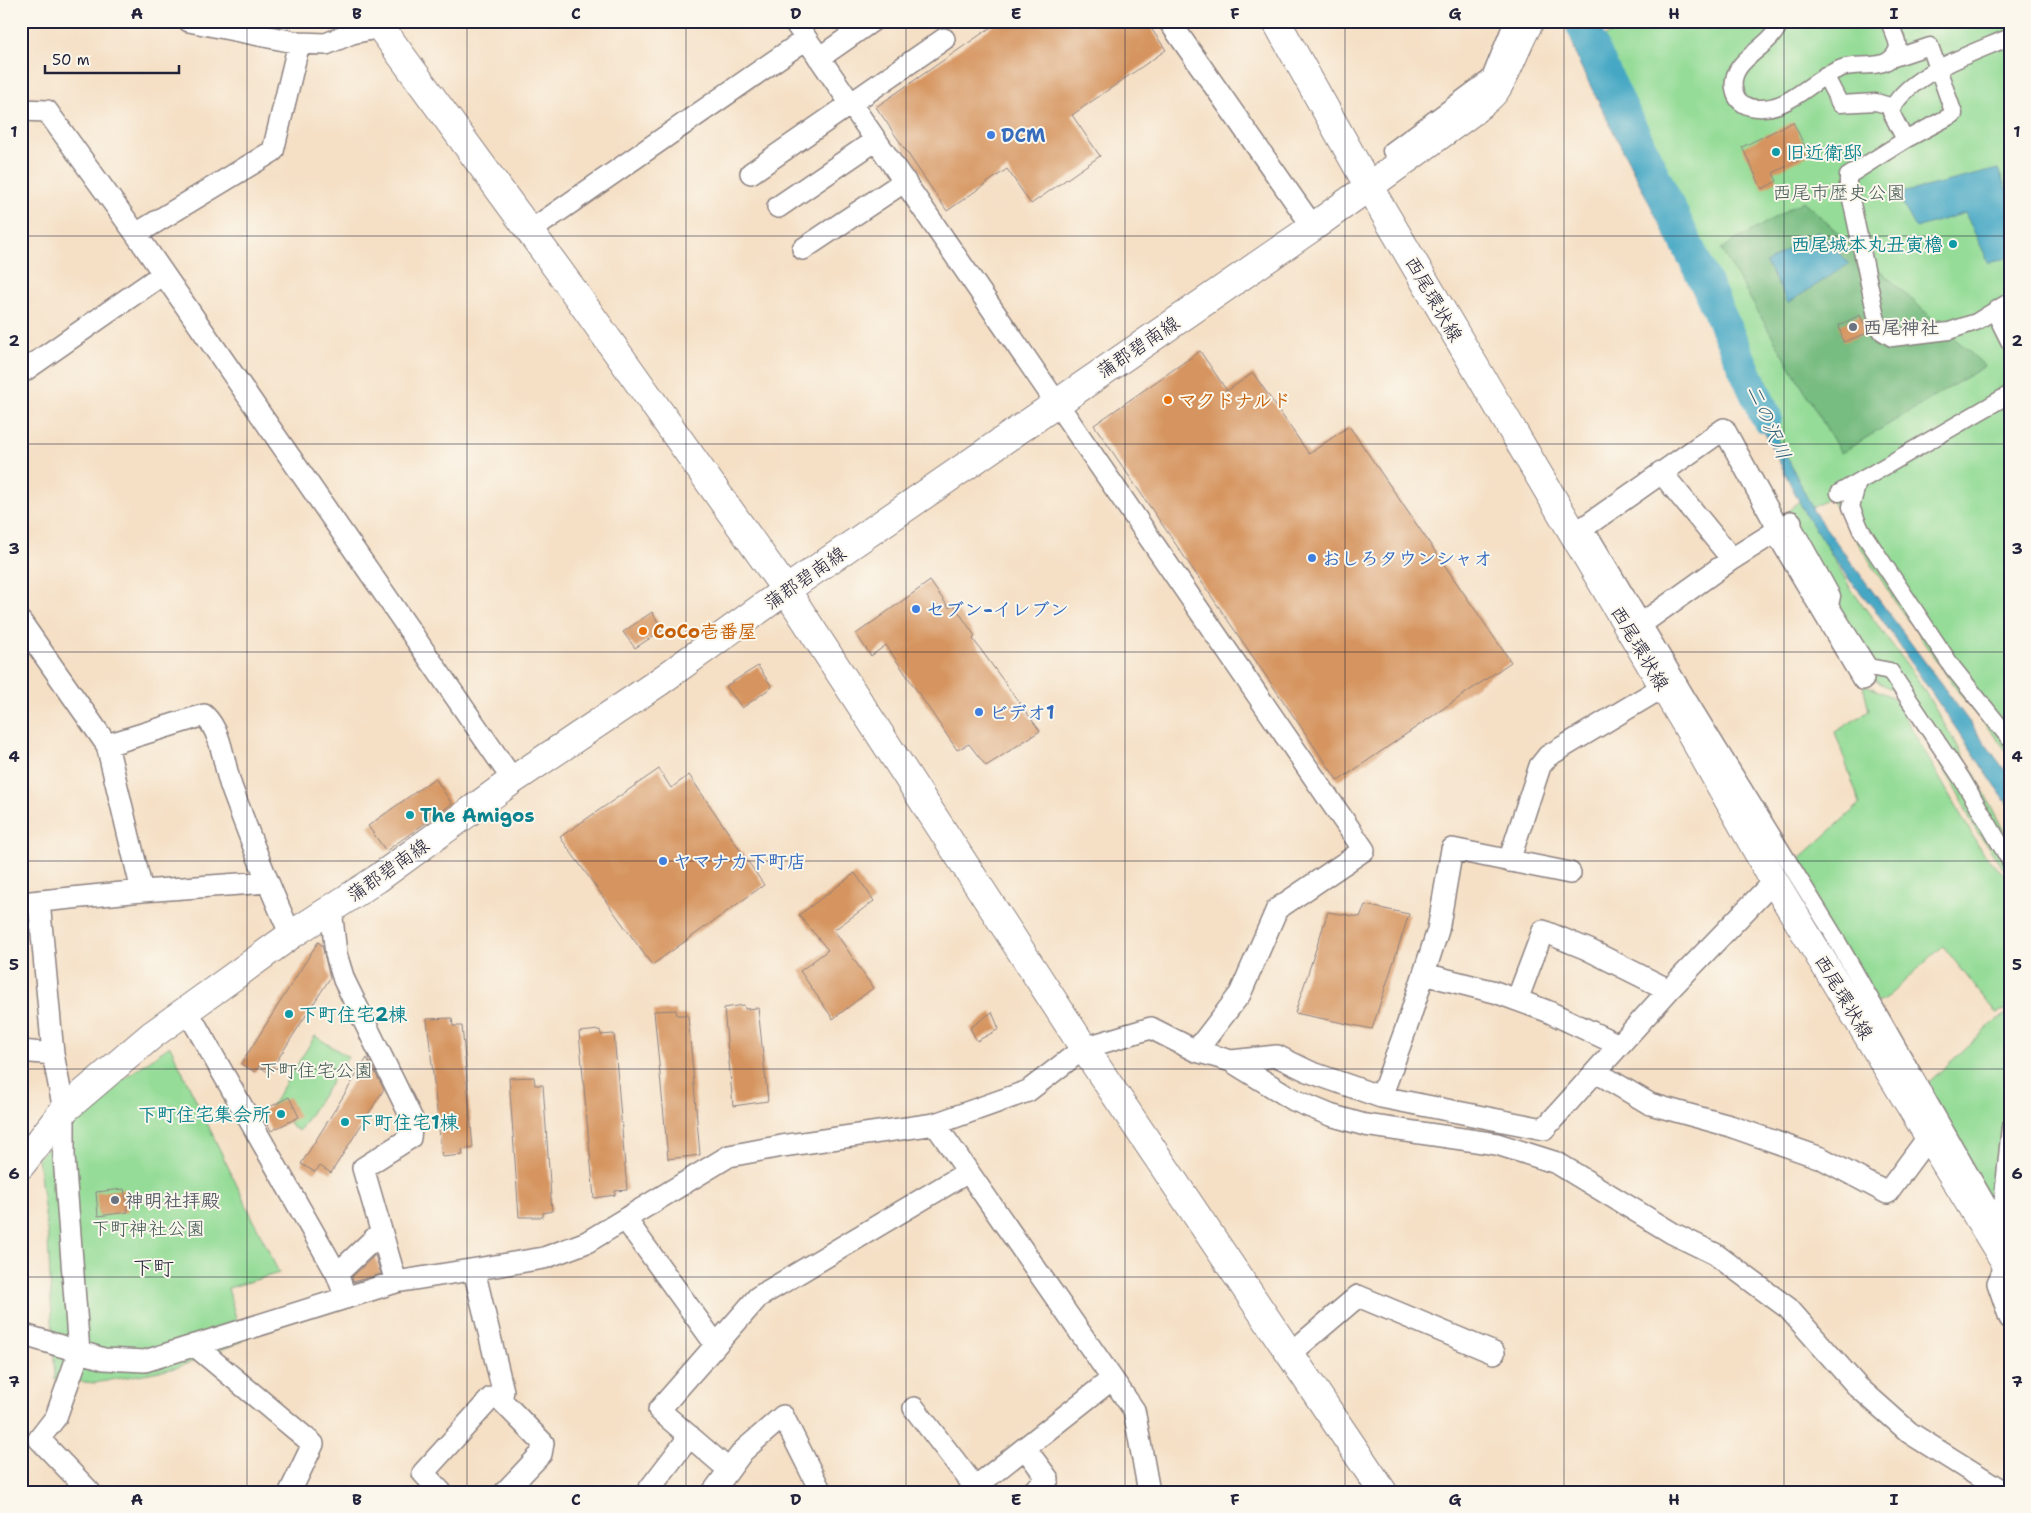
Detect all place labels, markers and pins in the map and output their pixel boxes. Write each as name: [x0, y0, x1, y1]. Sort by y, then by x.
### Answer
place label: DCM: [1001, 123, 1046, 148]
marker: DCM: [985, 129, 997, 141]
place label: 旧近衛邸: [1786, 140, 1862, 165]
marker: 旧近衛邸: [1770, 146, 1782, 158]
place label: 西尾城本丸丑寅櫓: [1791, 232, 1943, 257]
marker: 西尾城本丸丑寅櫓: [1947, 238, 1959, 250]
place label: 西尾神社: [1863, 315, 1939, 340]
marker: 西尾神社: [1847, 321, 1859, 333]
place label: マクドナルド: [1178, 388, 1291, 413]
marker: マクドナルド: [1162, 394, 1174, 406]
place label: おしろタウンシャオ: [1322, 546, 1492, 571]
marker: おしろタウンシャオ: [1306, 552, 1318, 564]
place label: セブン-イレブン: [926, 597, 1069, 622]
marker: セブン-イレブン: [910, 603, 922, 615]
place label: CoCo壱番屋: [653, 619, 757, 644]
marker: CoCo壱番屋: [637, 625, 649, 637]
place label: ビデオ1: [989, 700, 1055, 725]
marker: ビデオ1: [973, 706, 985, 718]
place label: The Amigos: [420, 803, 535, 828]
marker: The Amigos: [404, 809, 416, 821]
place label: ヤマナカ下町店: [673, 849, 806, 874]
marker: ヤマナカ下町店: [657, 855, 669, 867]
place label: 下町住宅2棟: [299, 1002, 407, 1027]
marker: 下町住宅2棟: [283, 1008, 295, 1020]
place label: 下町住宅集会所: [138, 1102, 271, 1127]
marker: 下町住宅集会所: [275, 1108, 287, 1120]
place label: 下町住宅1棟: [355, 1110, 459, 1135]
marker: 下町住宅1棟: [339, 1116, 351, 1128]
place label: 神明社拝殿: [125, 1188, 220, 1213]
marker: 神明社拝殿: [109, 1194, 121, 1206]

